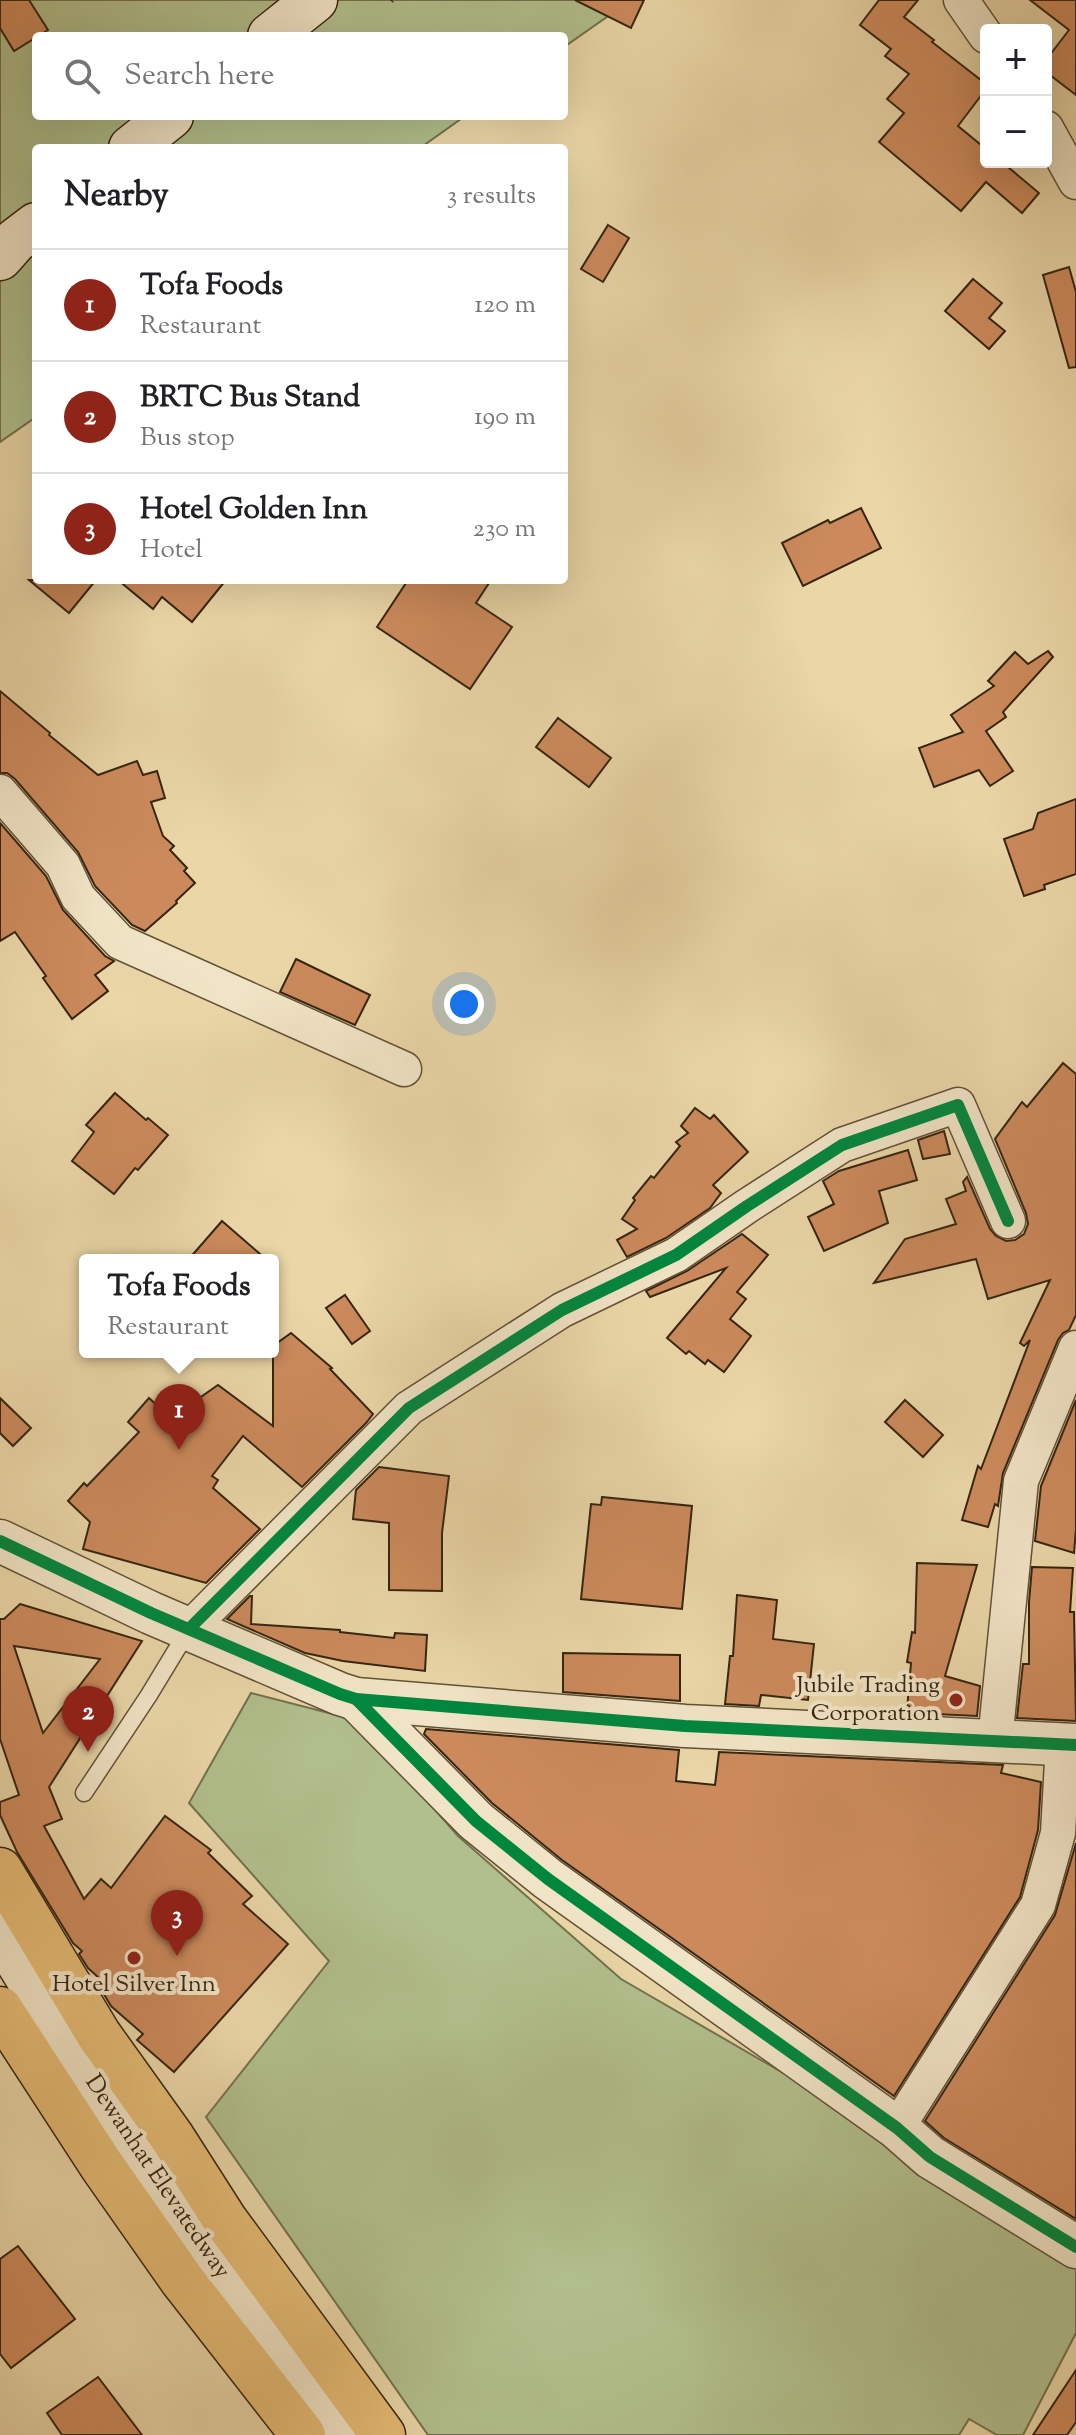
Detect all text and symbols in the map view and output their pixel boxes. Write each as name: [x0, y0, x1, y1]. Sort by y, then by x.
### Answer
map controls: [980, 24, 1052, 168]
button: +: [980, 24, 1052, 96]
search box: [32, 32, 568, 120]
icon: search: [60, 54, 104, 98]
text: Search here: [124, 55, 274, 98]
button: −: [980, 96, 1052, 168]
text: Nearby: [64, 172, 169, 221]
text: 3 results: [447, 178, 536, 215]
text: Tofa Foods: [140, 265, 283, 308]
text: 1: [86, 287, 94, 324]
text: 120 m: [474, 287, 536, 324]
text: Restaurant: [140, 308, 261, 345]
text: BRTC Bus Stand: [140, 377, 360, 420]
text: 2: [84, 399, 96, 436]
text: 190 m: [474, 399, 536, 436]
text: Bus stop: [140, 420, 235, 457]
text: Hotel Golden Inn: [140, 489, 368, 532]
text: 3: [85, 511, 95, 548]
text: 230 m: [473, 511, 536, 548]
text: Hotel: [140, 532, 203, 569]
your location: [444, 984, 484, 1024]
popup: [79, 1254, 279, 1358]
text: Tofa Foods: [107, 1266, 251, 1309]
text: Restaurant: [107, 1309, 229, 1346]
pin: 1: [153, 1384, 205, 1450]
place label: Jubile Trading Corporation: [794, 1669, 940, 1731]
pin: 2: [62, 1686, 114, 1752]
marker: Jubile Trading Corporation: [947, 1691, 965, 1709]
pin: 3: [151, 1890, 203, 1956]
marker: Hotel Silver Inn: [125, 1949, 143, 1967]
place label: Hotel Silver Inn: [52, 1968, 216, 2002]
street label: Dewanhat Elevatedway: [76, 2068, 238, 2286]

